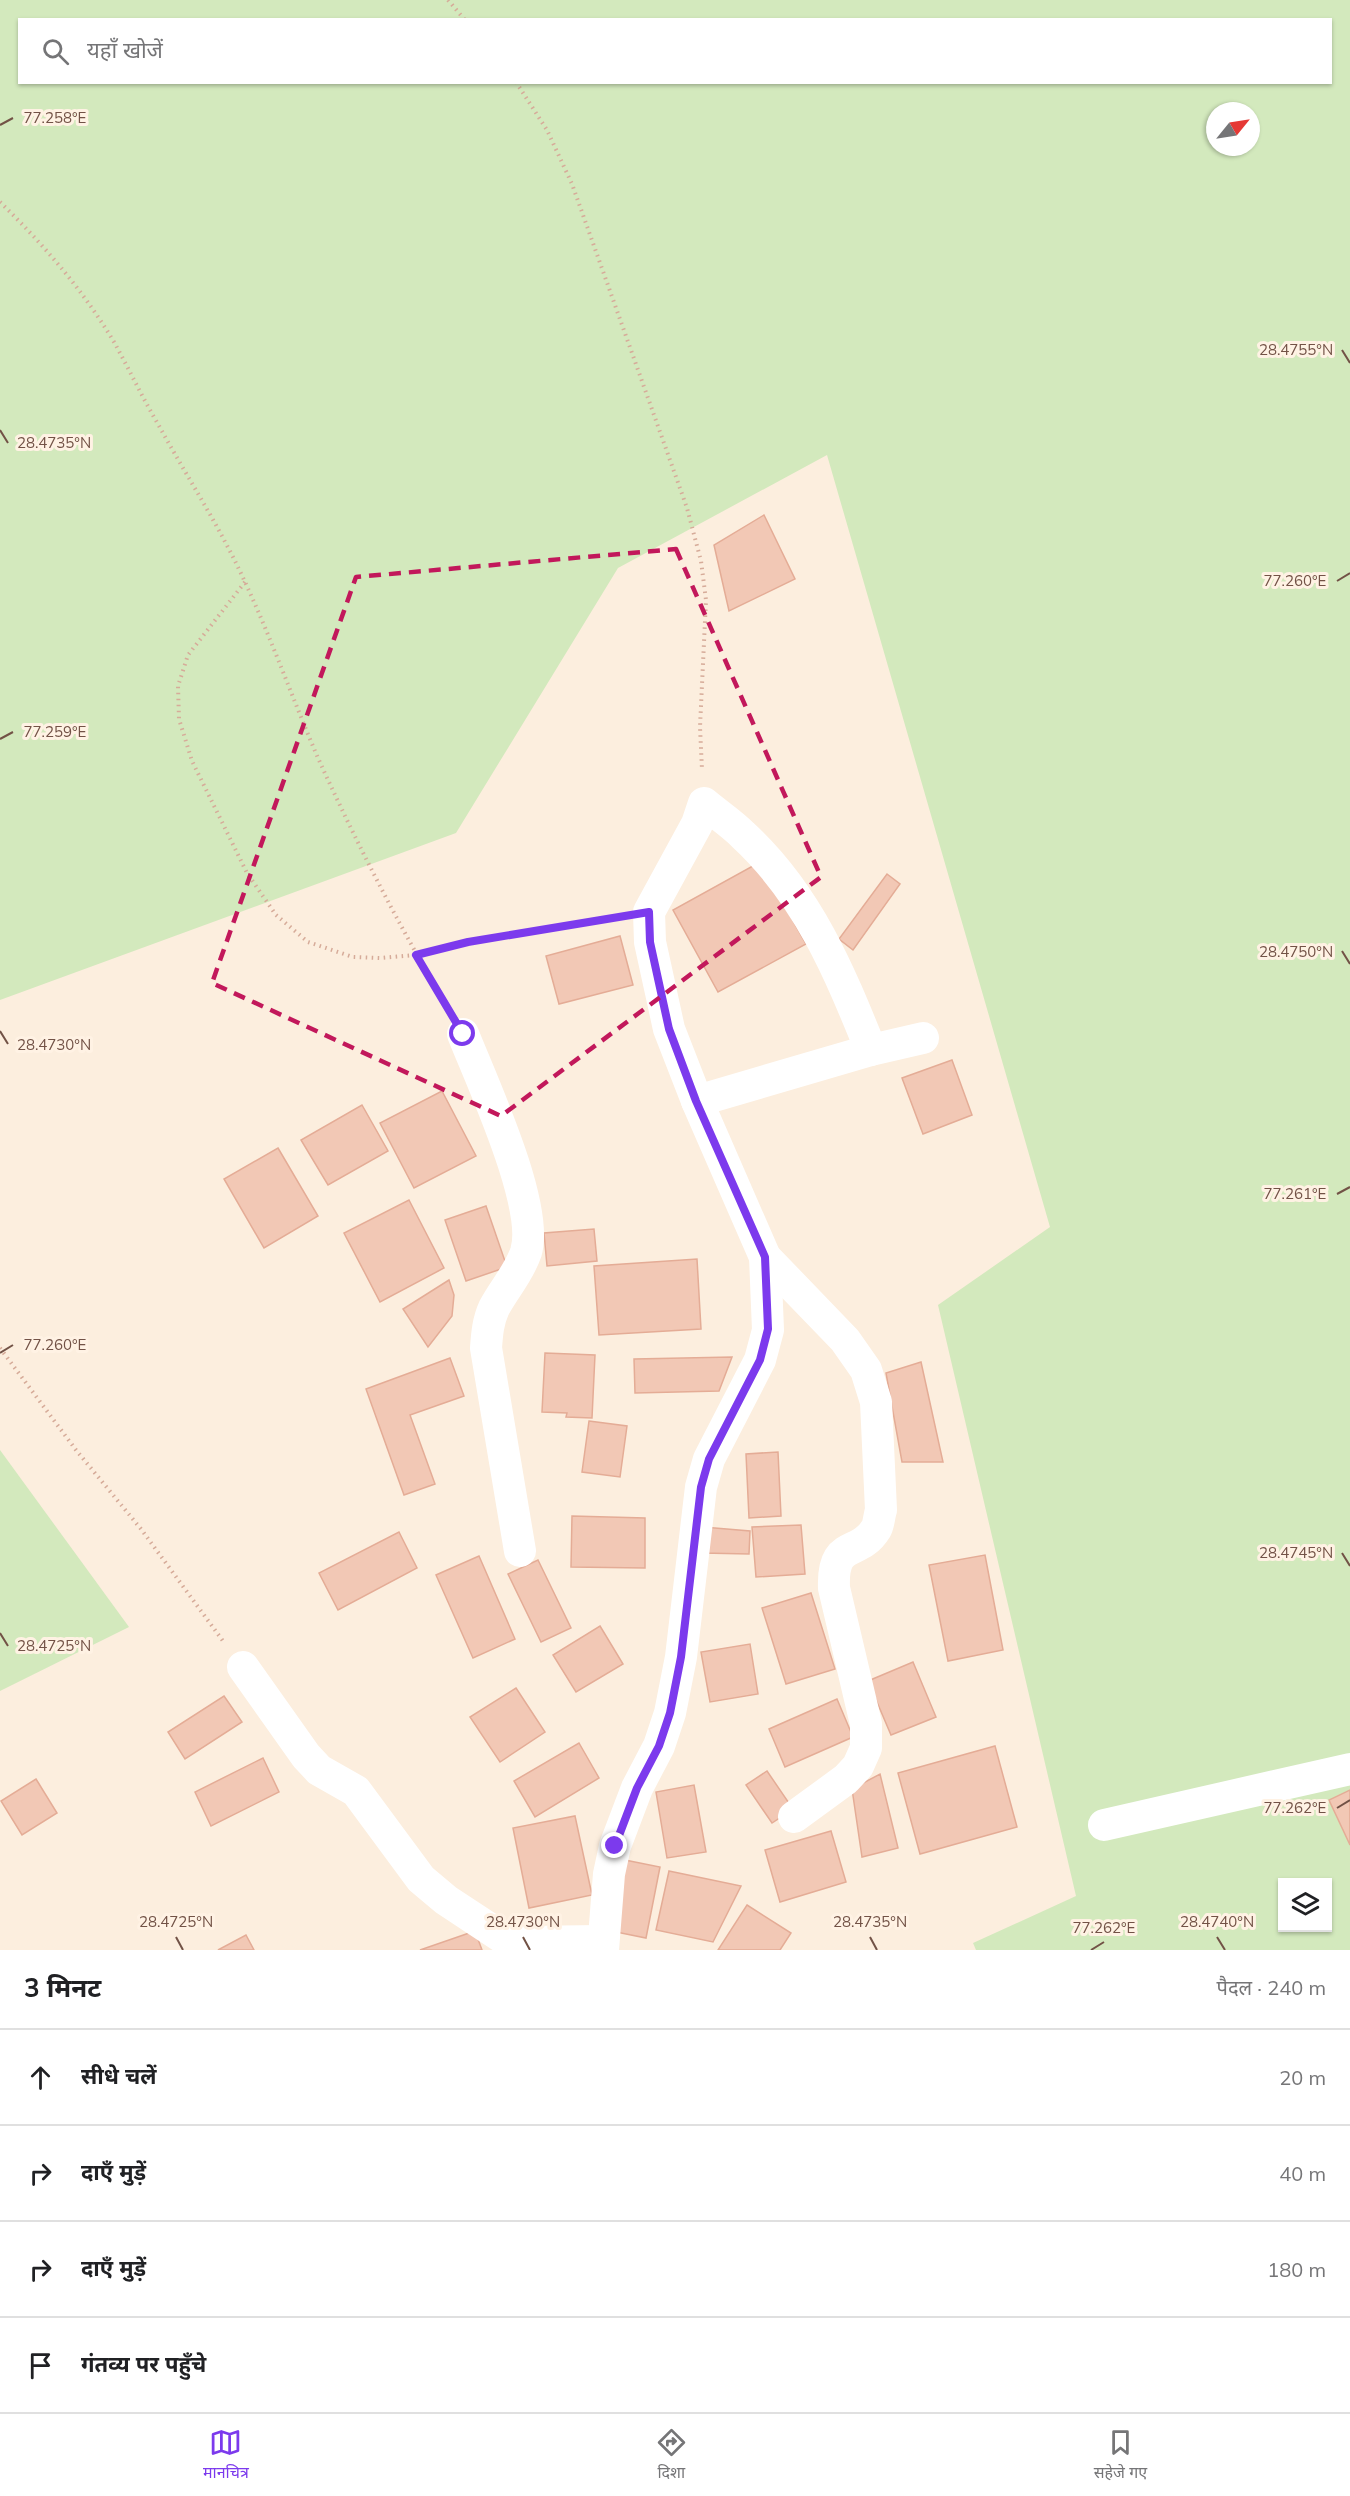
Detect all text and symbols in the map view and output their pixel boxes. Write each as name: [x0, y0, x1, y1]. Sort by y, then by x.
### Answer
search box: [18, 18, 1332, 84]
icon: search: [39, 35, 72, 68]
text: यहाँ खोजें: [87, 36, 163, 64]
north arrow: [1206, 102, 1260, 156]
text: 77.258°E: [24, 108, 87, 127]
text: 28.4755°N: [1259, 340, 1333, 359]
text: 28.4735°N: [17, 433, 91, 452]
text: 77.260°E: [1264, 571, 1327, 590]
text: 77.259°E: [24, 722, 87, 741]
text: 28.4750°N: [1259, 942, 1333, 961]
route start: [449, 1020, 475, 1046]
text: 28.4730°N: [17, 1035, 91, 1054]
text: 77.261°E: [1264, 1184, 1327, 1203]
text: 77.260°E: [24, 1335, 87, 1354]
text: 28.4745°N: [1259, 1543, 1333, 1562]
text: 28.4725°N: [17, 1636, 91, 1655]
text: 77.262°E: [1264, 1798, 1327, 1817]
route end: [601, 1832, 627, 1858]
map controls: [1278, 1878, 1332, 1932]
button: layers: [1278, 1878, 1332, 1932]
text: 28.4725°N: [139, 1912, 213, 1931]
text: 28.4730°N: [486, 1912, 560, 1931]
text: 28.4735°N: [833, 1912, 907, 1931]
text: 28.4740°N: [1180, 1912, 1254, 1931]
text: 77.262°E: [1073, 1918, 1136, 1937]
text: 3 मिनट: [24, 1971, 101, 2004]
text: पैदल · 240 m: [1217, 1975, 1326, 2000]
icon: ahead: [24, 2061, 57, 2094]
text: सीधे चलें: [81, 2062, 156, 2090]
text: 20 m: [1279, 2065, 1326, 2090]
icon: right: [24, 2157, 57, 2190]
text: दाएँ मुड़ें: [81, 2158, 146, 2186]
text: 40 m: [1279, 2161, 1326, 2186]
icon: right: [24, 2253, 57, 2286]
text: दाएँ मुड़ें: [81, 2254, 146, 2282]
text: 180 m: [1267, 2257, 1326, 2282]
icon: arrive: [24, 2349, 57, 2382]
text: गंतव्य पर पहुँचे: [81, 2350, 206, 2378]
tab: मानचित्र: [203, 2426, 249, 2485]
tab: दिशा: [655, 2426, 688, 2485]
tab: सहेजे गए: [1094, 2426, 1147, 2485]

